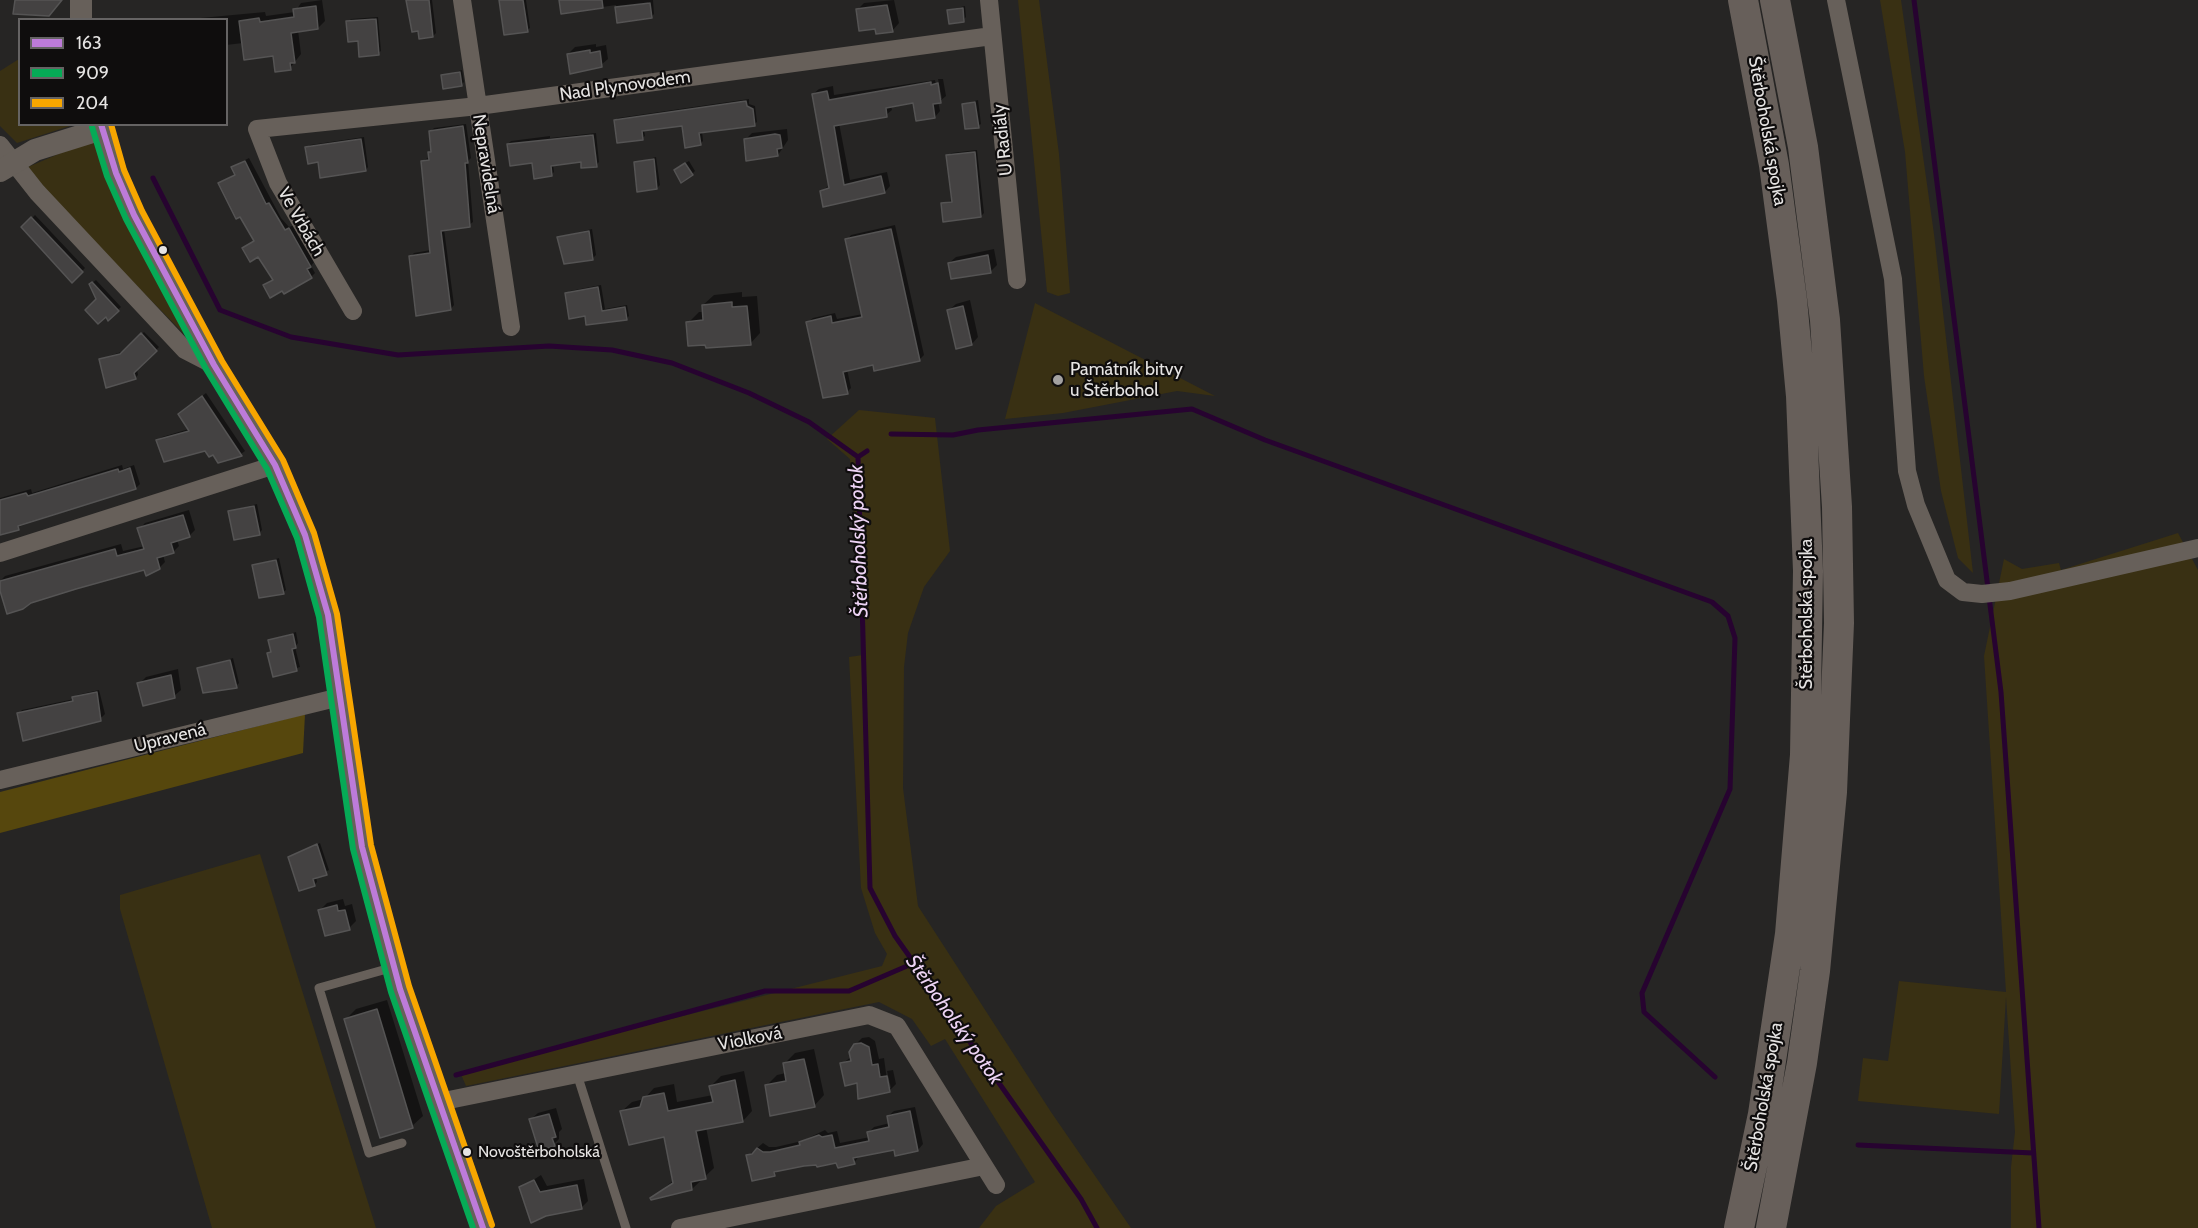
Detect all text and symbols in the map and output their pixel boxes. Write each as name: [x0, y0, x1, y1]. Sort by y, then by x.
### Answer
legend: [18, 18, 228, 126]
text: 163: [76, 32, 102, 54]
street label: Štěrboholská spojka: [1743, 55, 1791, 207]
text: 909: [76, 62, 109, 84]
street label: Nad Plynovodem: [558, 66, 692, 106]
text: 204: [76, 92, 108, 114]
street label: U Radiály: [988, 103, 1018, 177]
street label: Nepravidelná: [467, 113, 505, 215]
street label: Ve Vrbách: [273, 184, 329, 260]
unlabelled marker: [157, 244, 169, 256]
place label: Památník bitvy u Štěrbohol: [1070, 359, 1183, 401]
marker: Památník bitvy u Štěrbohol: [1051, 373, 1065, 387]
water label: Štěrboholský potok: [844, 464, 874, 618]
street label: Štěrboholská spojka: [1796, 539, 1818, 689]
street label: Upravená: [132, 719, 208, 757]
water label: Štěrboholský potok: [900, 951, 1008, 1089]
street label: Štěrboholská spojka: [1740, 1021, 1788, 1173]
street label: Violková: [716, 1022, 784, 1056]
place label: Novoštěrboholská: [478, 1142, 600, 1162]
marker: Novoštěrboholská: [461, 1146, 473, 1158]

